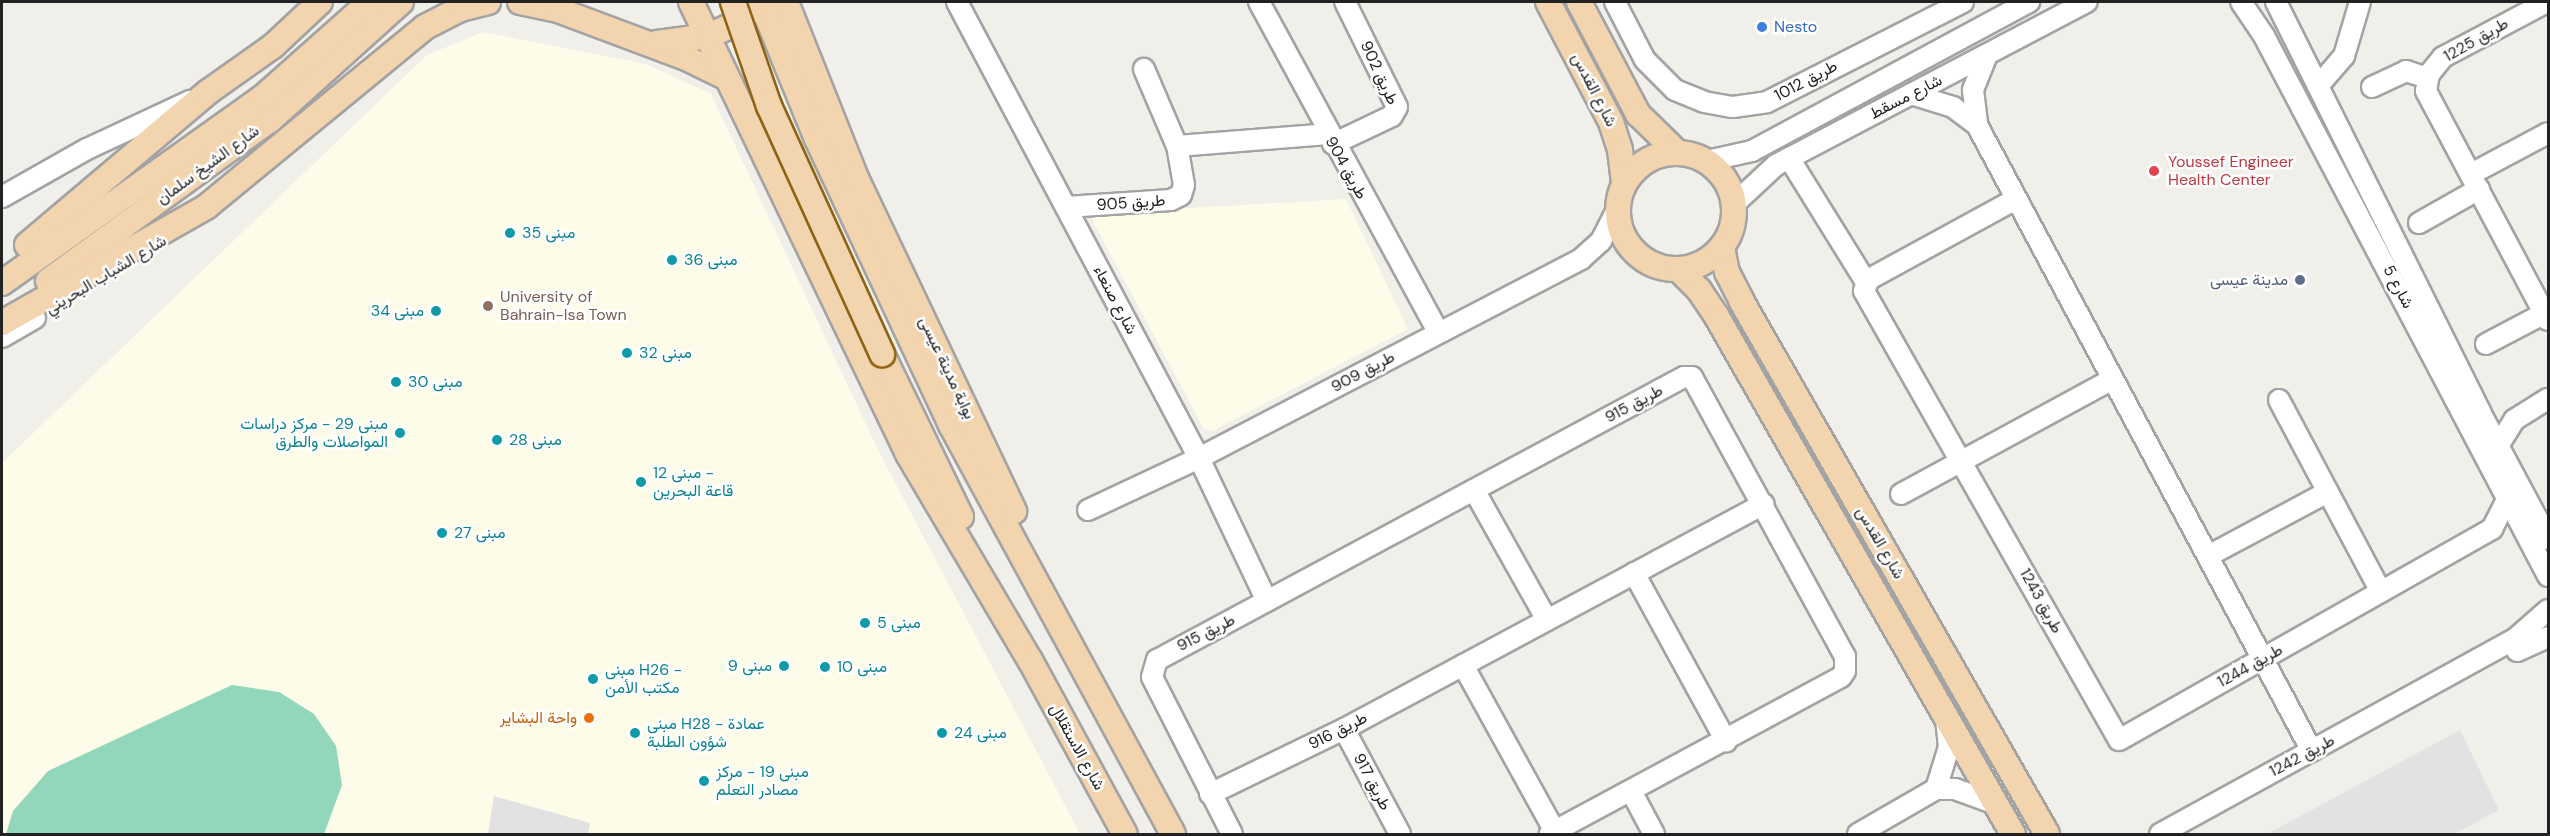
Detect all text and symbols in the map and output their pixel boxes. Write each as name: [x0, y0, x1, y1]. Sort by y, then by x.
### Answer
street label: طريق 1225: [2440, 14, 2512, 66]
place label: Nesto: [1774, 17, 1817, 37]
marker: Nesto: [1755, 20, 1769, 34]
street label: طريق 902: [1356, 38, 1402, 108]
street label: شارع القدس: [1567, 50, 1621, 130]
street label: طريق 1012: [1771, 56, 1841, 106]
street label: شارع مسقط: [1867, 71, 1945, 123]
street label: شارع الشيخ سلمان: [153, 121, 263, 209]
street label: طريق 904: [1321, 133, 1371, 203]
place label: Youssef Engineer Health Center: [2168, 152, 2294, 190]
marker: Youssef Engineer Health Center: [2145, 162, 2163, 180]
street label: طريق 905: [1096, 191, 1166, 215]
place label: مبنى 35: [522, 223, 575, 243]
marker: مبنى 35: [503, 226, 517, 240]
street label: شارع الشباب البحريني: [42, 231, 170, 319]
place label: مبنى 36: [684, 250, 738, 270]
marker: مبنى 36: [665, 253, 679, 267]
street label: شارع صنعاء: [1089, 262, 1141, 338]
street label: شارع 5: [2379, 262, 2417, 312]
place label: مدينة عيسى: [2210, 270, 2288, 290]
marker: مدينة عيسى: [2293, 273, 2307, 287]
place label: University of Bahrain-Isa Town: [500, 287, 627, 325]
marker: University of Bahrain-Isa Town: [481, 299, 495, 313]
place label: مبنى 34: [371, 301, 424, 321]
marker: مبنى 34: [429, 304, 443, 318]
street label: بوابة مدينة عيسى: [915, 314, 979, 422]
place label: مبنى 32: [639, 343, 692, 363]
marker: مبنى 32: [620, 346, 634, 360]
street label: طريق 909: [1328, 347, 1398, 397]
place label: مبنى 30: [408, 372, 463, 392]
marker: مبنى 30: [389, 375, 403, 389]
street label: طريق 915: [1602, 381, 1666, 427]
place label: مبنى 29 - مركز دراسات المواصلات والطرق: [240, 414, 388, 452]
marker: مبنى 29 - مركز دراسات المواصلات والطرق: [393, 426, 407, 440]
place label: مبنى 28: [509, 430, 562, 450]
marker: مبنى 28: [490, 433, 504, 447]
place label: مبنى 12 - قاعة البحرين: [653, 463, 733, 501]
marker: مبنى 12 - قاعة البحرين: [634, 475, 648, 489]
street label: شارع القدس: [1852, 504, 1908, 582]
place label: مبنى 27: [454, 523, 506, 543]
marker: مبنى 27: [435, 526, 449, 540]
street label: طريق 1243: [2015, 565, 2067, 637]
street label: طريق 915: [1174, 610, 1238, 656]
place label: مبنى 5: [877, 613, 921, 633]
marker: مبنى 5: [858, 616, 872, 630]
street label: طريق 1244: [2214, 640, 2286, 692]
place label: مبنى 9: [728, 656, 772, 676]
place label: مبنى 10: [837, 657, 887, 677]
marker: مبنى 9: [777, 659, 791, 673]
place label: مبنى H26 - مكتب الأمن: [605, 660, 682, 698]
marker: مبنى 10: [818, 660, 832, 674]
marker: مبنى H26 - مكتب الأمن: [586, 672, 600, 686]
street label: شارع الاستقلال: [1045, 700, 1109, 794]
place label: واحة البشاير: [500, 708, 577, 728]
street label: طريق 916: [1306, 708, 1370, 754]
marker: واحة البشاير: [582, 711, 596, 725]
place label: مبنى H28 - عمادة شؤون الطلبة: [647, 714, 765, 752]
place label: مبنى 24: [954, 723, 1007, 743]
marker: مبنى H28 - عمادة شؤون الطلبة: [628, 726, 642, 740]
marker: مبنى 24: [935, 726, 949, 740]
street label: طريق 1242: [2266, 731, 2338, 781]
street label: طريق 917: [1349, 750, 1395, 814]
place label: مبنى 19 - مركز مصادر التعلم: [716, 762, 809, 800]
marker: مبنى 19 - مركز مصادر التعلم: [697, 774, 711, 788]

